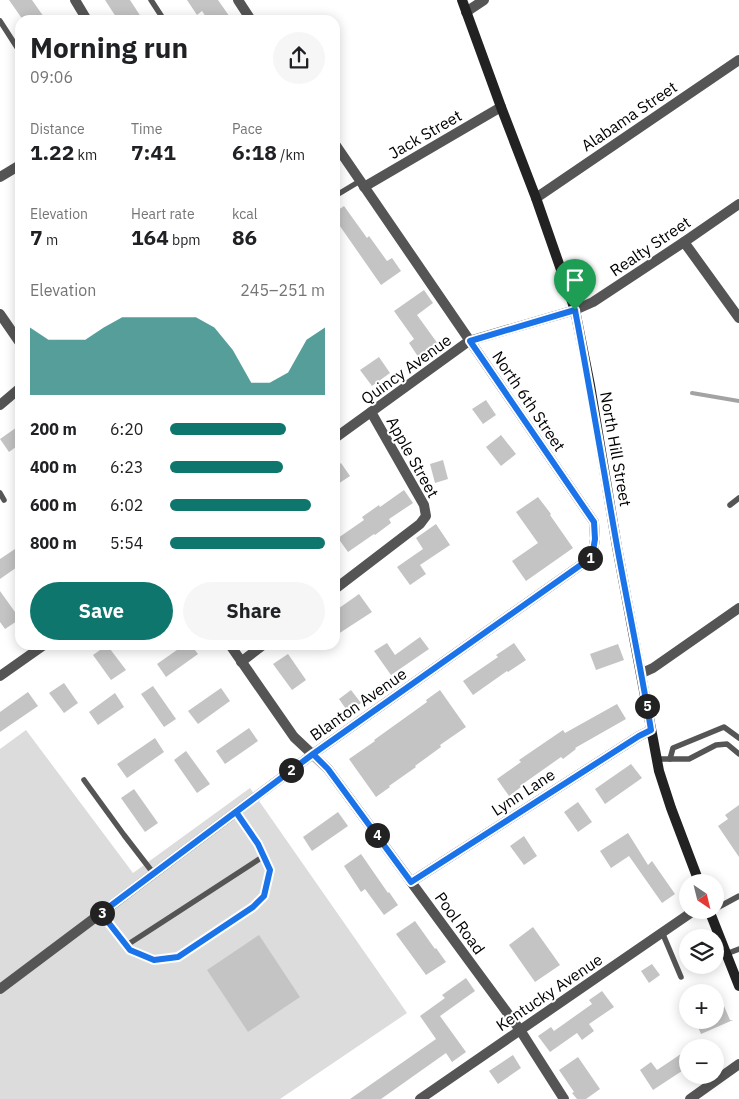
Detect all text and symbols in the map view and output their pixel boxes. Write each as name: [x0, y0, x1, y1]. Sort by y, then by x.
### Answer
text: Morning run: [30, 29, 188, 66]
button: share: [273, 32, 325, 84]
text: 09:06: [30, 67, 73, 87]
street label: Alabama Street: [577, 77, 681, 155]
street label: Jack Street: [385, 105, 465, 163]
text: Distance: [30, 120, 85, 138]
text: Time: [131, 120, 162, 138]
text: Pace: [232, 120, 262, 138]
text: 1.22: [30, 138, 74, 166]
text: 7:41: [131, 138, 176, 166]
text: 6:18: [232, 138, 277, 166]
text: km: [74, 146, 97, 164]
text: /km: [277, 146, 305, 164]
text: Elevation: [30, 205, 88, 223]
text: Heart rate: [131, 205, 195, 223]
text: kcal: [232, 205, 257, 223]
street label: Realty Street: [606, 212, 694, 280]
text: 7: [30, 223, 43, 251]
text: 164: [131, 223, 169, 251]
text: 86: [232, 223, 257, 251]
text: m: [43, 231, 58, 249]
text: bpm: [169, 231, 201, 249]
pin: [554, 259, 596, 310]
icon: arrive: [561, 266, 589, 294]
text: Elevation: [30, 280, 96, 300]
text: 245–251 m: [240, 280, 325, 300]
street label: Quincy Avenue: [357, 329, 455, 408]
street label: North 6th Street: [488, 347, 570, 455]
street label: North Hill Street: [596, 390, 636, 508]
street label: Apple Street: [383, 413, 443, 501]
text: 200 m: [30, 419, 77, 439]
text: 6:20: [110, 419, 143, 439]
text: 400 m: [30, 457, 77, 477]
text: 6:23: [110, 457, 143, 477]
text: 600 m: [30, 495, 77, 515]
text: 6:02: [110, 495, 143, 515]
text: 800 m: [30, 533, 77, 553]
text: 5:54: [110, 533, 143, 553]
pin: 1: [578, 546, 602, 570]
text: 1: [586, 549, 595, 567]
button: Save: [30, 582, 173, 640]
button: Share: [183, 582, 325, 640]
street label: Blanton Avenue: [306, 663, 410, 745]
pin: 5: [634, 694, 660, 718]
text: 5: [643, 697, 652, 715]
pin: 2: [278, 758, 304, 782]
text: 2: [287, 761, 296, 779]
street label: Lynn Lane: [487, 764, 559, 820]
pin: 4: [364, 822, 390, 848]
text: 4: [373, 826, 382, 844]
north arrow: [679, 874, 724, 919]
map controls: [679, 874, 724, 1084]
street label: Pool Road: [431, 888, 489, 958]
pin: 3: [90, 900, 114, 926]
text: 3: [98, 904, 107, 922]
button: layers: [679, 929, 724, 974]
street label: Kentucky Avenue: [492, 949, 606, 1035]
button: +: [679, 984, 724, 1029]
button: −: [679, 1039, 724, 1084]

